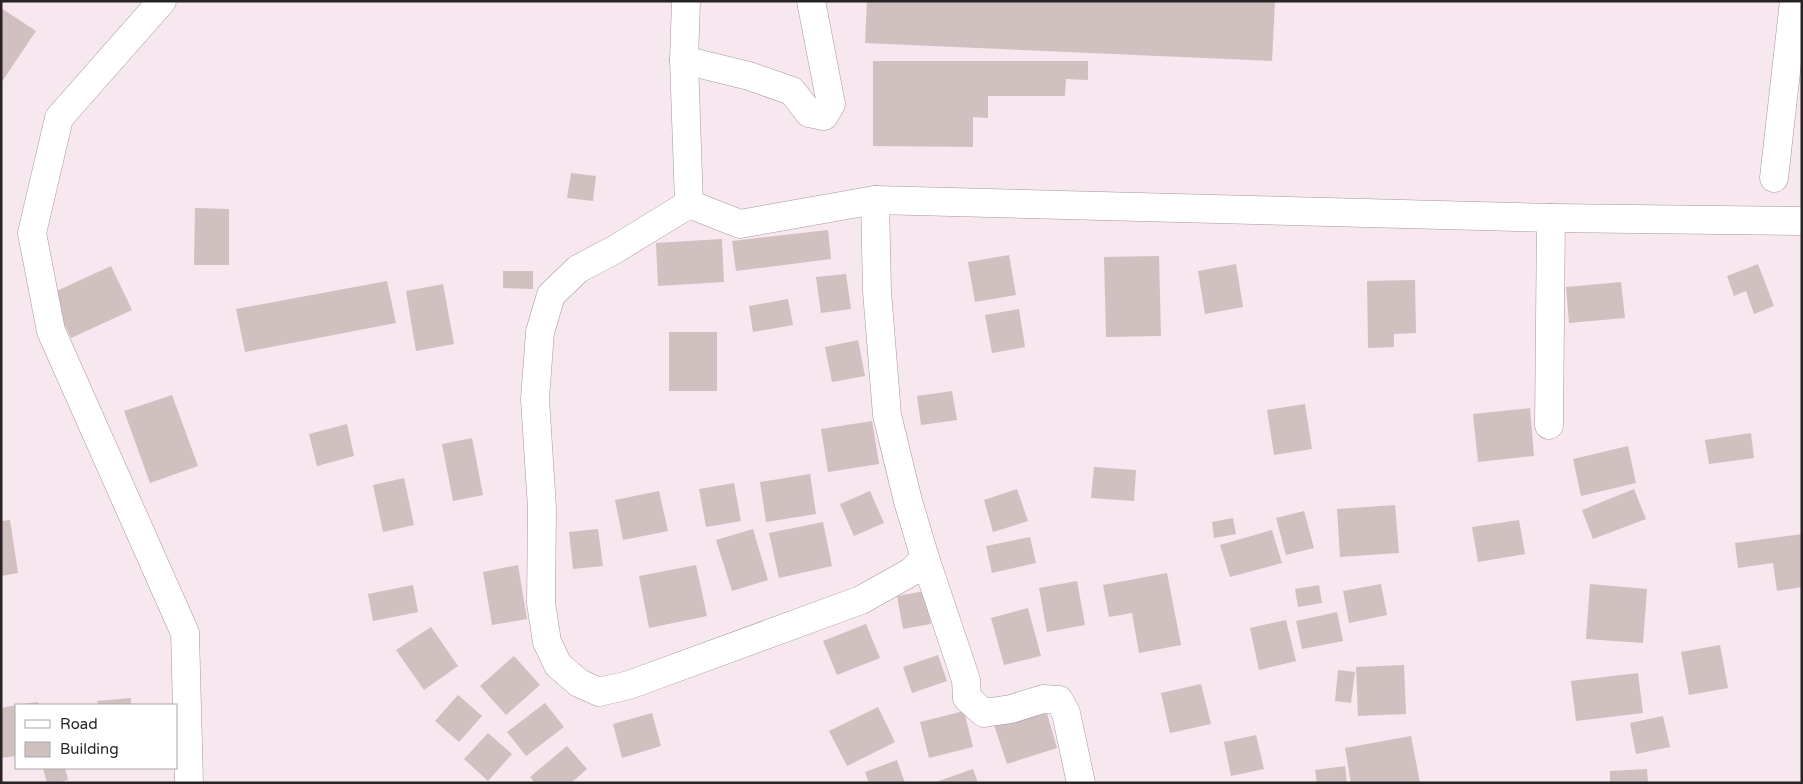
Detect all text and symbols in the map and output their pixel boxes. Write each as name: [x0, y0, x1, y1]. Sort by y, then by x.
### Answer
legend: [15, 704, 178, 769]
text: Road: [60, 715, 98, 733]
text: Building: [60, 740, 119, 758]

